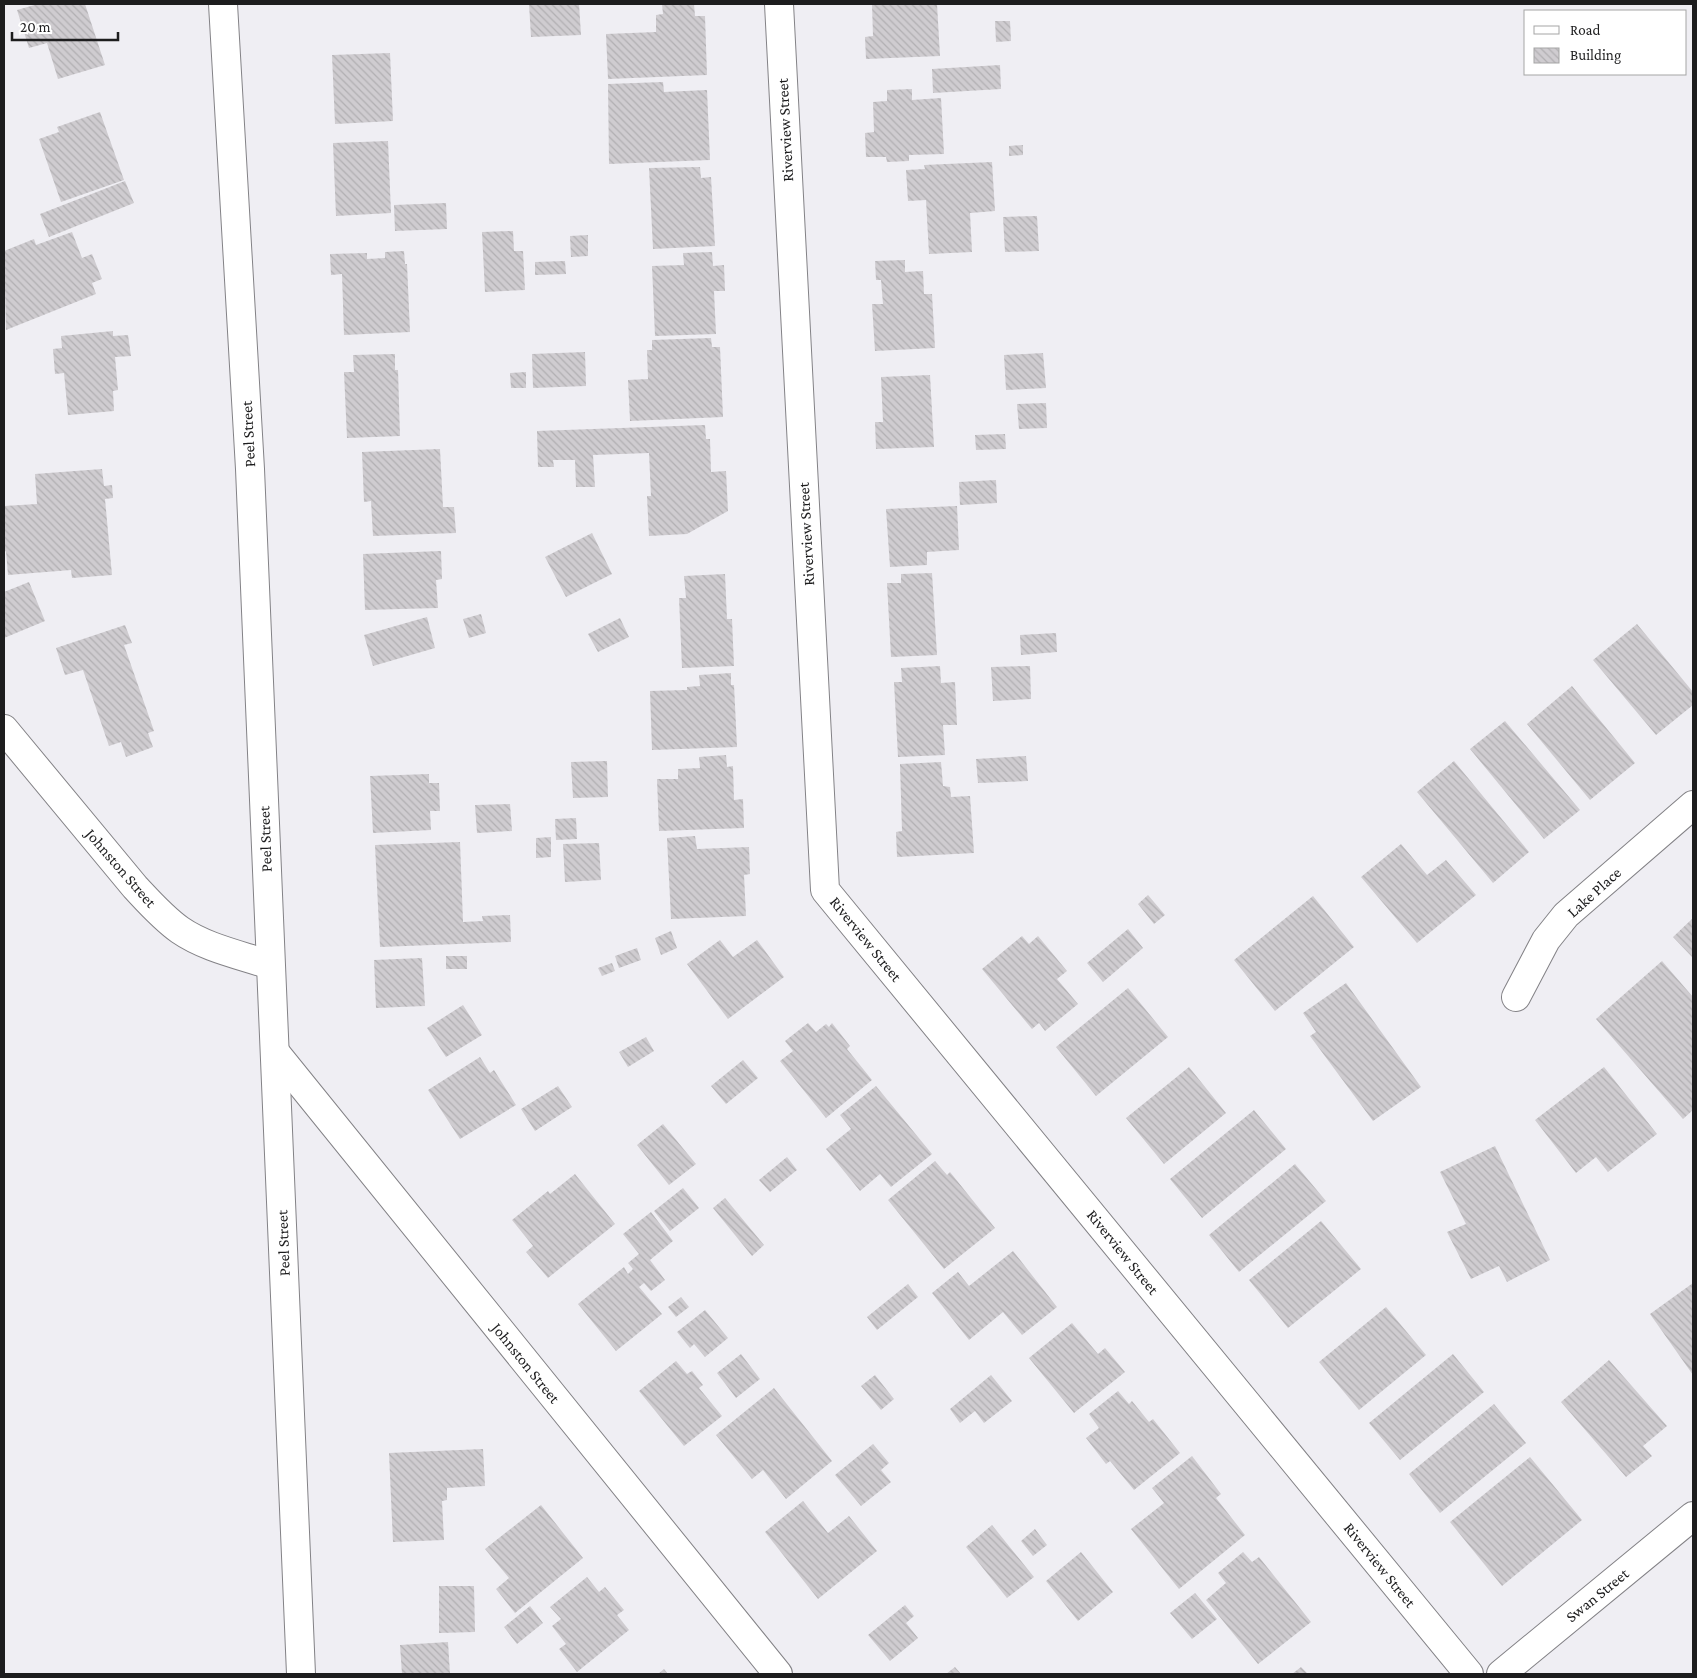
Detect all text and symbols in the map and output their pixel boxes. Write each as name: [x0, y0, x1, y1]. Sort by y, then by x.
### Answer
scale bar: [12, 10, 119, 42]
legend: [1524, 10, 1687, 75]
text: 20 m: [20, 19, 51, 35]
text: Road: [1570, 22, 1601, 38]
text: Building: [1570, 47, 1621, 64]
street label: Riverview Street: [774, 77, 796, 182]
street label: Peel Street: [238, 400, 258, 468]
street label: Riverview Street: [795, 481, 817, 586]
street label: Peel Street: [255, 805, 275, 873]
street label: Johnston Street: [80, 824, 160, 912]
street label: Lake Place: [1564, 864, 1624, 920]
street label: Riverview Street: [827, 893, 906, 985]
street label: Riverview Street: [1084, 1206, 1163, 1298]
street label: Peel Street: [273, 1209, 293, 1277]
street label: Johnston Street: [486, 1318, 564, 1408]
street label: Riverview Street: [1341, 1519, 1420, 1611]
street label: Swan Street: [1562, 1564, 1632, 1625]

